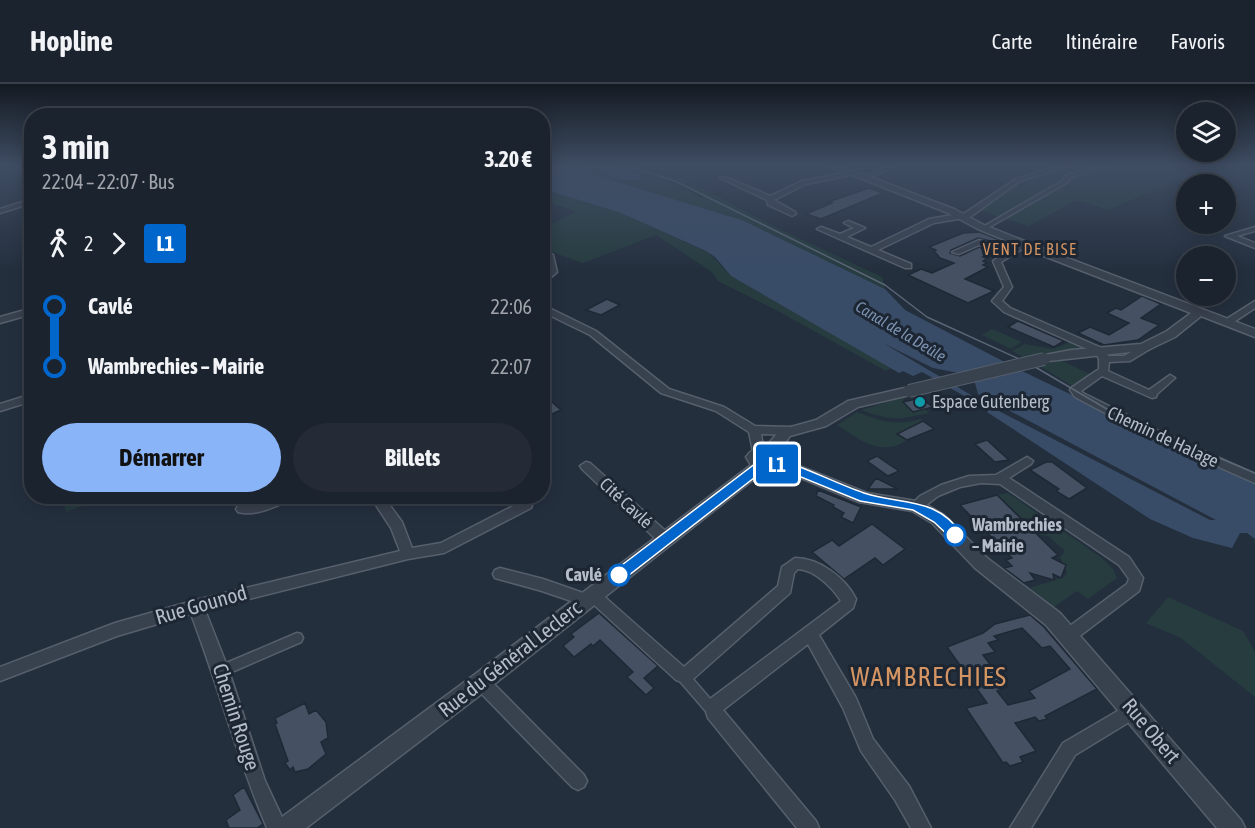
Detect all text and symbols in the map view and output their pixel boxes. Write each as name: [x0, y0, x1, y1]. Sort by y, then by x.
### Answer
text: Hopline: [30, 25, 113, 57]
text: Carte: [992, 29, 1032, 53]
text: Itinéraire: [1065, 29, 1137, 53]
text: Favoris: [1170, 29, 1225, 53]
map controls: [1176, 102, 1236, 306]
button: layers: [1176, 102, 1236, 162]
text: 3 min: [42, 128, 109, 166]
text: 3.20 €: [484, 146, 532, 172]
text: 22:04 – 22:07 · Bus: [42, 170, 175, 193]
button: +: [1176, 174, 1236, 234]
icon: walk: [42, 227, 75, 260]
icon: forward: [102, 227, 135, 260]
text: L1: [156, 231, 174, 255]
text: 2: [84, 232, 93, 255]
district label: VENT DE BISE: [983, 240, 1077, 258]
button: −: [1176, 246, 1236, 306]
text: Cavlé: [88, 293, 133, 319]
text: 22:06: [490, 295, 532, 318]
water label: Canal de la Deûle: [853, 297, 949, 365]
text: Wambrechies – Mairie: [88, 353, 264, 379]
text: 22:07: [490, 355, 532, 378]
place label: Espace Gutenberg: [932, 391, 1050, 412]
marker: Espace Gutenberg: [913, 395, 927, 409]
street label: Chemin de Halage: [1104, 402, 1222, 471]
button: Démarrer: [42, 423, 281, 492]
button: Billets: [293, 423, 532, 492]
line badge: L1: [750, 444, 804, 484]
text: L1: [768, 452, 786, 476]
street label: Cité Cavlé: [596, 473, 657, 532]
place label: Wambrechies – Mairie: [971, 514, 1062, 556]
marker: Wambrechies – Mairie: [944, 524, 966, 546]
place label: Cavlé: [565, 564, 602, 585]
marker: Cavlé: [608, 564, 630, 586]
street label: Rue Gounod: [152, 580, 249, 629]
street label: Rue du Général Leclerc: [433, 595, 586, 721]
street label: Chemin Rouge: [208, 660, 265, 773]
district label: WAMBRECHIES: [851, 662, 1007, 692]
street label: Rue Obert: [1118, 693, 1186, 768]

